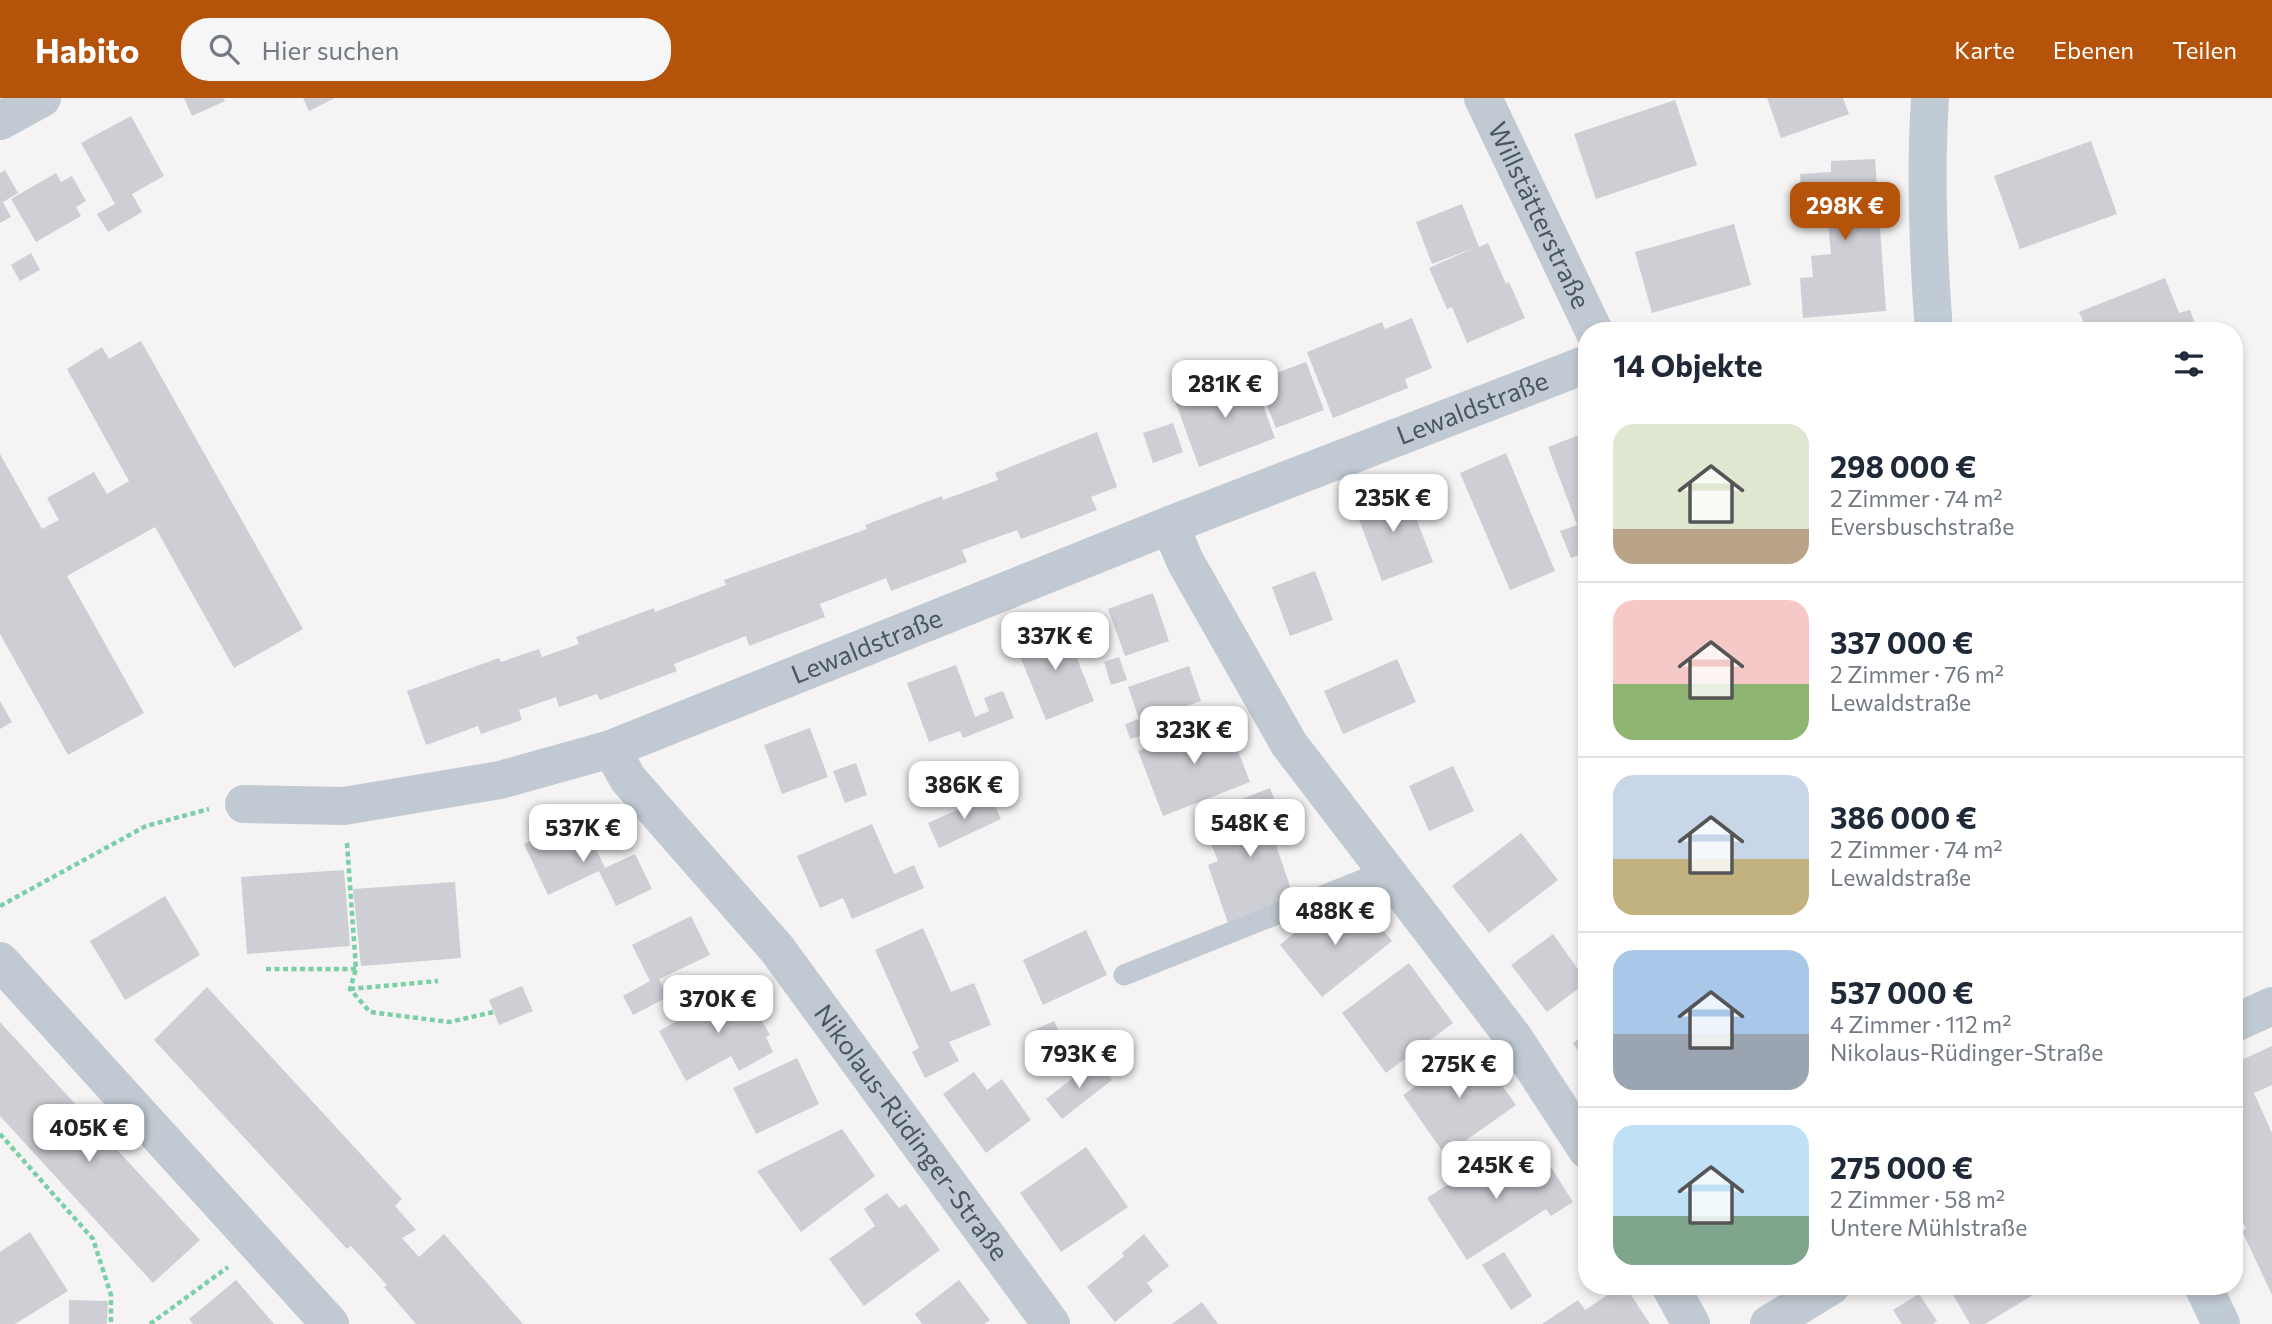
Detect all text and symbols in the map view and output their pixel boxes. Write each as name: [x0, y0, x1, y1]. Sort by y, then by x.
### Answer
search box: [181, 18, 671, 81]
text: Habito: [35, 29, 139, 70]
icon: search: [205, 30, 243, 68]
text: Hier suchen: [261, 34, 399, 65]
text: Karte: [1954, 35, 2015, 64]
text: Ebenen: [2053, 35, 2134, 64]
text: Teilen: [2172, 35, 2237, 64]
street label: Willstätterstraße: [1483, 116, 1598, 313]
pin: 298K €: [1788, 183, 1902, 242]
text: 298K €: [1806, 191, 1884, 219]
icon: filters: [2170, 345, 2208, 383]
text: 14 Objekte: [1613, 346, 1763, 383]
pin: 281K €: [1168, 360, 1282, 420]
street label: Lewaldstraße: [1392, 364, 1552, 450]
text: 281K €: [1188, 369, 1262, 397]
text: 298 000 €: [1830, 447, 1976, 484]
icon: home: [1669, 452, 1753, 536]
pin: 235K €: [1336, 474, 1450, 534]
text: 235K €: [1355, 483, 1431, 511]
text: 2 Zimmer · 74 m²: [1830, 484, 2003, 512]
text: Eversbuschstraße: [1830, 512, 2014, 540]
street label: Lewaldstraße: [786, 601, 946, 689]
pin: 337K €: [998, 612, 1112, 672]
text: 337K €: [1017, 621, 1093, 649]
text: 337 000 €: [1830, 623, 1973, 660]
icon: home: [1669, 628, 1753, 712]
text: 2 Zimmer · 76 m²: [1830, 660, 2004, 688]
text: Lewaldstraße: [1830, 688, 1971, 716]
pin: 323K €: [1137, 706, 1251, 766]
text: 323K €: [1156, 715, 1232, 743]
pin: 386K €: [907, 762, 1021, 821]
text: 386K €: [925, 770, 1003, 798]
text: 386 000 €: [1830, 798, 1977, 835]
pin: 548K €: [1193, 800, 1307, 859]
icon: home: [1669, 803, 1753, 887]
pin: 537K €: [526, 804, 640, 864]
text: 548K €: [1211, 808, 1289, 836]
text: 537K €: [545, 813, 621, 841]
text: 2 Zimmer · 74 m²: [1830, 835, 2003, 863]
text: Lewaldstraße: [1830, 863, 1971, 891]
pin: 488K €: [1278, 888, 1392, 947]
text: 488K €: [1295, 896, 1375, 924]
text: 537 000 €: [1830, 973, 1974, 1010]
pin: 370K €: [661, 976, 775, 1035]
icon: home: [1669, 978, 1753, 1062]
text: 370K €: [679, 984, 757, 1012]
street label: Nikolaus-Rüdinger-Straße: [809, 998, 1016, 1266]
text: 4 Zimmer · 112 m²: [1830, 1010, 2011, 1038]
pin: 793K €: [1022, 1030, 1136, 1090]
text: Nikolaus-Rüdinger-Straße: [1830, 1038, 2103, 1066]
text: 793K €: [1041, 1039, 1117, 1067]
pin: 275K €: [1402, 1040, 1516, 1100]
text: 275K €: [1421, 1049, 1497, 1077]
pin: 405K €: [32, 1104, 146, 1164]
text: 405K €: [49, 1113, 129, 1141]
pin: 245K €: [1439, 1142, 1553, 1201]
text: 275 000 €: [1830, 1148, 1973, 1185]
text: 245K €: [1458, 1150, 1534, 1178]
icon: home: [1669, 1153, 1753, 1237]
text: 2 Zimmer · 58 m²: [1830, 1185, 2005, 1213]
text: Untere Mühlstraße: [1830, 1213, 2027, 1241]

